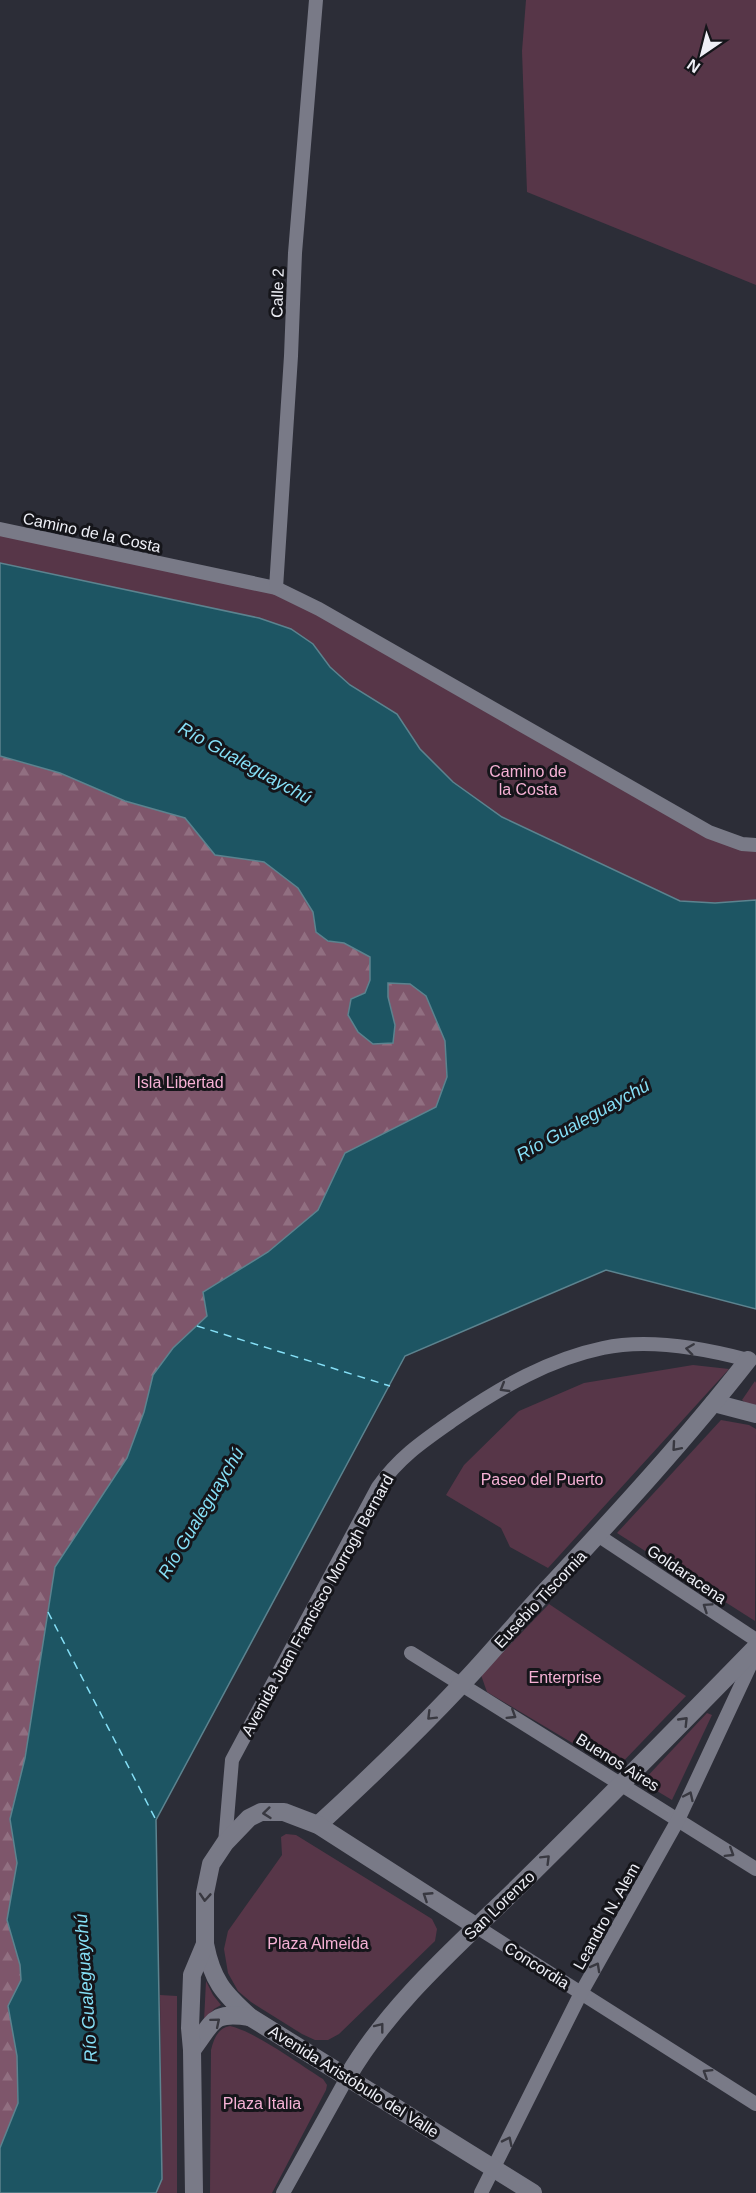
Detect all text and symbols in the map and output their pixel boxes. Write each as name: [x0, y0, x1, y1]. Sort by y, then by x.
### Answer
north arrow: [672, 24, 732, 84]
text: N: [684, 56, 703, 76]
street label: Calle 2: [268, 268, 287, 318]
street label: Camino de la Costa: [21, 510, 162, 555]
water label: Río Gualeguaychú: [175, 718, 315, 808]
park label: Camino de la Costa: [489, 763, 567, 798]
park label: Isla Libertad: [136, 1074, 224, 1091]
water label: Río Gualeguaychú: [513, 1075, 653, 1165]
one-way arrow: [686, 1343, 695, 1355]
one-way arrow: [500, 1380, 510, 1392]
one-way arrow: [672, 1440, 683, 1451]
water label: Río Gualeguaychú: [154, 1444, 248, 1582]
park label: Paseo del Puerto: [481, 1471, 603, 1488]
street label: Avenida Juan Francisco Morrogh Bernard: [238, 1472, 397, 1739]
street label: Goldaracena: [644, 1542, 730, 1607]
street label: Eusebio Tiscornia: [491, 1547, 590, 1651]
one-way arrow: [703, 1603, 714, 1614]
park label: Enterprise: [529, 1669, 602, 1686]
one-way arrow: [428, 1708, 439, 1719]
one-way arrow: [506, 1708, 516, 1720]
one-way arrow: [677, 1717, 688, 1727]
street label: Buenos Aires: [573, 1730, 662, 1795]
one-way arrow: [682, 1791, 694, 1802]
one-way arrow: [262, 1807, 271, 1819]
one-way arrow: [724, 1845, 734, 1857]
one-way arrow: [539, 1855, 550, 1866]
street label: Leandro N. Alem: [570, 1860, 643, 1972]
street label: San Lorenzo: [461, 1868, 538, 1943]
one-way arrow: [423, 1892, 434, 1903]
one-way arrow: [199, 1893, 212, 1902]
water label: Río Gualeguaychú: [71, 1913, 101, 2063]
park label: Plaza Almeida: [267, 1935, 369, 1952]
street label: Concordia: [501, 1939, 572, 1992]
one-way arrow: [589, 1963, 600, 1973]
one-way arrow: [209, 2018, 220, 2029]
street label: Avenida Aristóbulo del Valle: [266, 2022, 442, 2141]
one-way arrow: [372, 2023, 383, 2034]
one-way arrow: [702, 2069, 713, 2080]
park label: Plaza Italia: [223, 2095, 301, 2112]
one-way arrow: [500, 2136, 512, 2147]

